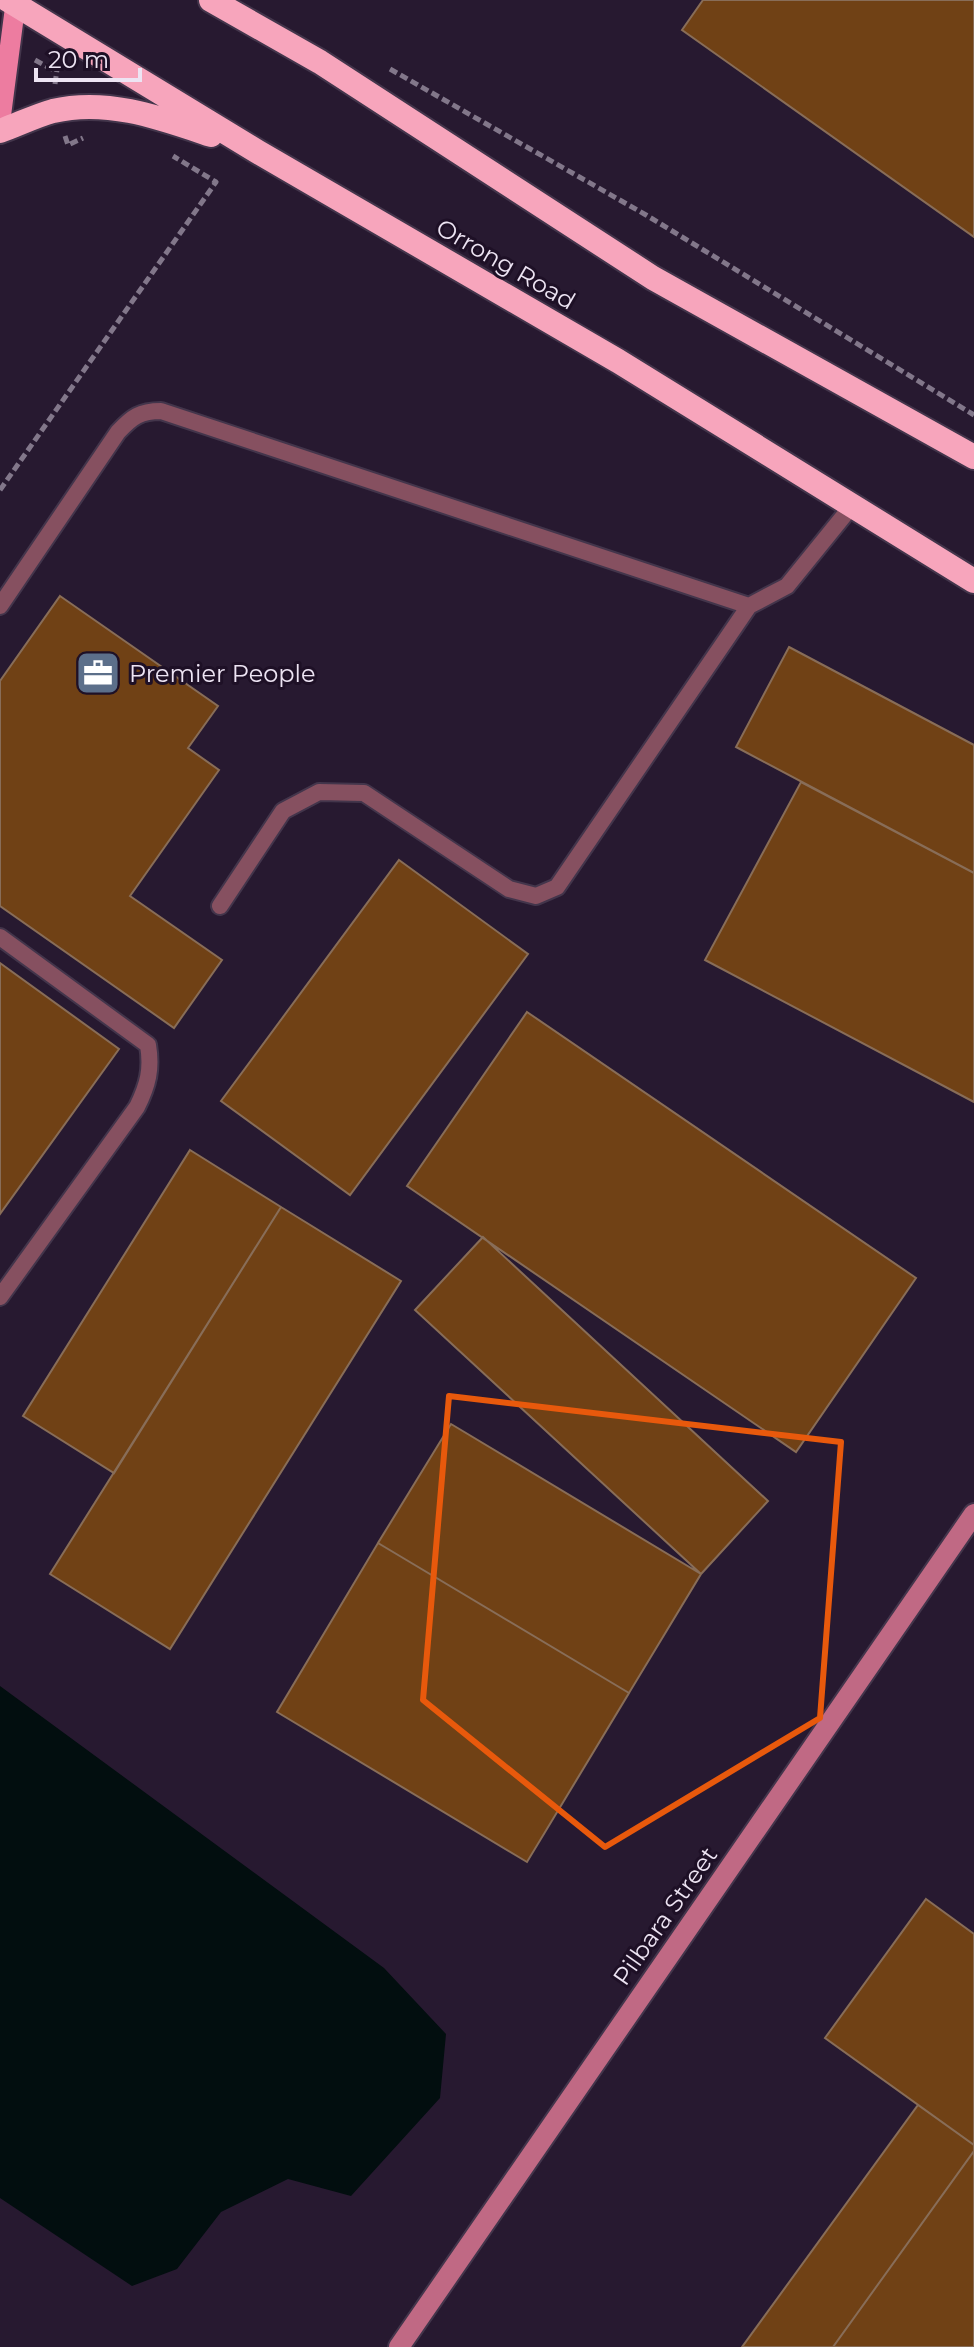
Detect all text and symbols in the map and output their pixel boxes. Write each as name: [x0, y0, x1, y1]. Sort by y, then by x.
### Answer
scale bar: [36, 32, 140, 82]
text: 20 m: [48, 45, 109, 74]
street label: Orrong Road: [431, 213, 581, 315]
office icon: Premier People: [74, 649, 122, 697]
place label: Premier People: [129, 659, 316, 688]
street label: Pilbara Street: [607, 1841, 724, 1991]

